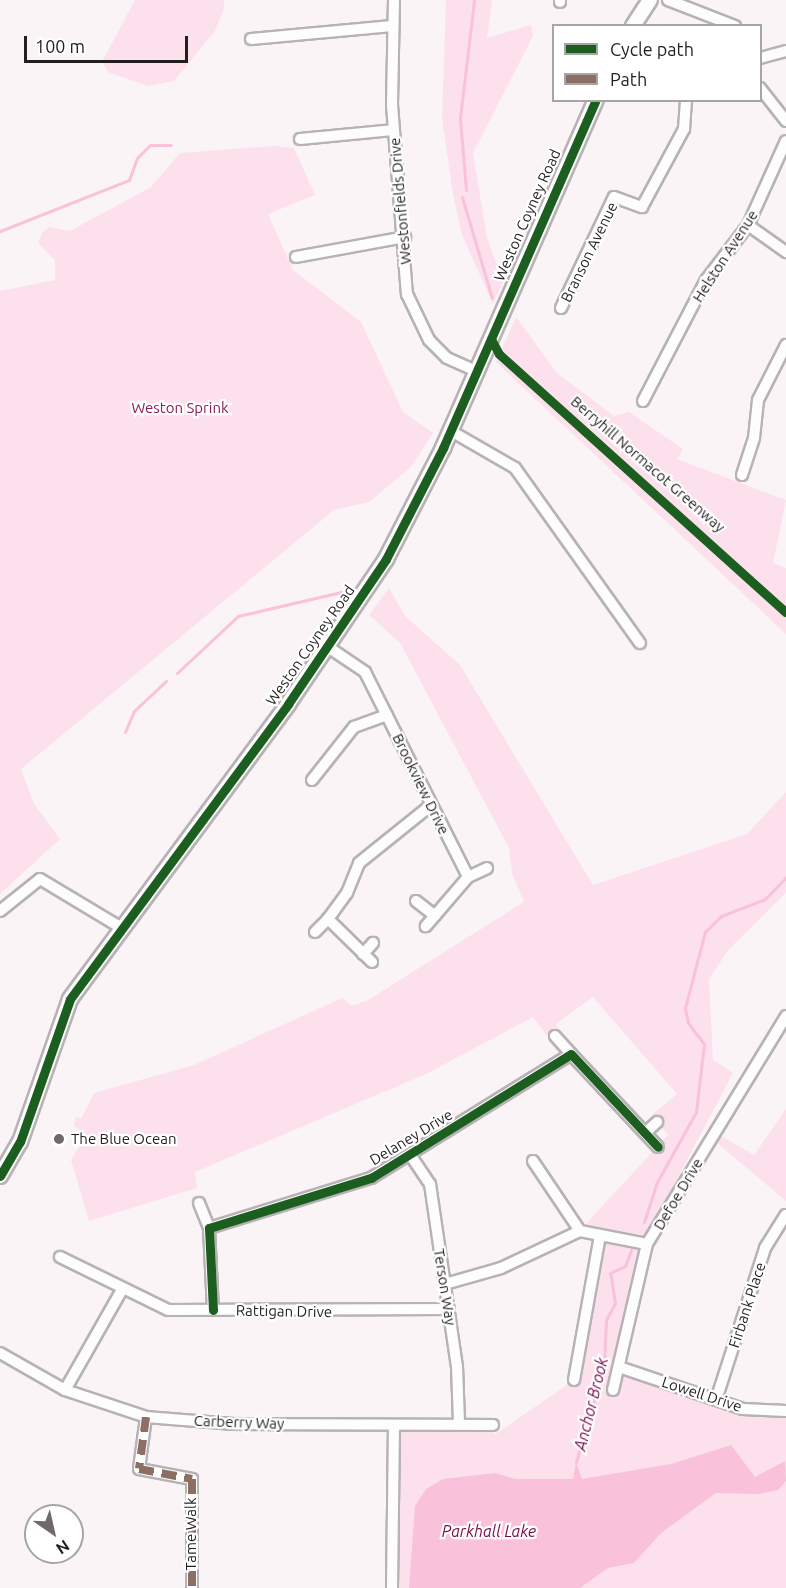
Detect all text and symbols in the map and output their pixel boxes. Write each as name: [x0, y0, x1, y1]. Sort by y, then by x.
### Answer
scale bar: [27, 24, 190, 62]
legend: [552, 24, 762, 102]
text: 100 m: [35, 36, 85, 56]
text: Cycle path: [610, 39, 694, 59]
text: Path: [610, 69, 647, 89]
street label: Westonfields Drive: [385, 137, 415, 265]
street label: Weston Coyney Road: [490, 146, 564, 284]
street label: Branson Avenue: [557, 199, 621, 305]
street label: Helston Avenue: [688, 207, 762, 305]
street label: Berryhill Normacot Greenway: [567, 392, 729, 536]
park label: Weston Sprink: [131, 399, 229, 417]
street label: Weston Coyney Road: [262, 582, 358, 708]
street label: Brookview Drive: [389, 731, 453, 837]
street label: Delaney Drive: [366, 1105, 456, 1169]
place label: The Blue Ocean: [71, 1130, 176, 1148]
marker: The Blue Ocean: [52, 1132, 66, 1146]
street label: Defoe Drive: [650, 1155, 706, 1233]
street label: Terson Way: [430, 1247, 460, 1327]
street label: Firbank Place: [725, 1260, 769, 1350]
street label: Rattigan Drive: [236, 1301, 332, 1321]
water label: Anchor Brook: [570, 1355, 612, 1453]
street label: Lowell Drive: [660, 1373, 744, 1415]
street label: Carberry Way: [193, 1411, 285, 1433]
street label: Tame Walk: [182, 1498, 200, 1570]
north arrow: [24, 1504, 84, 1564]
water label: Parkhall Lake: [442, 1521, 536, 1541]
text: N: [53, 1536, 73, 1558]

